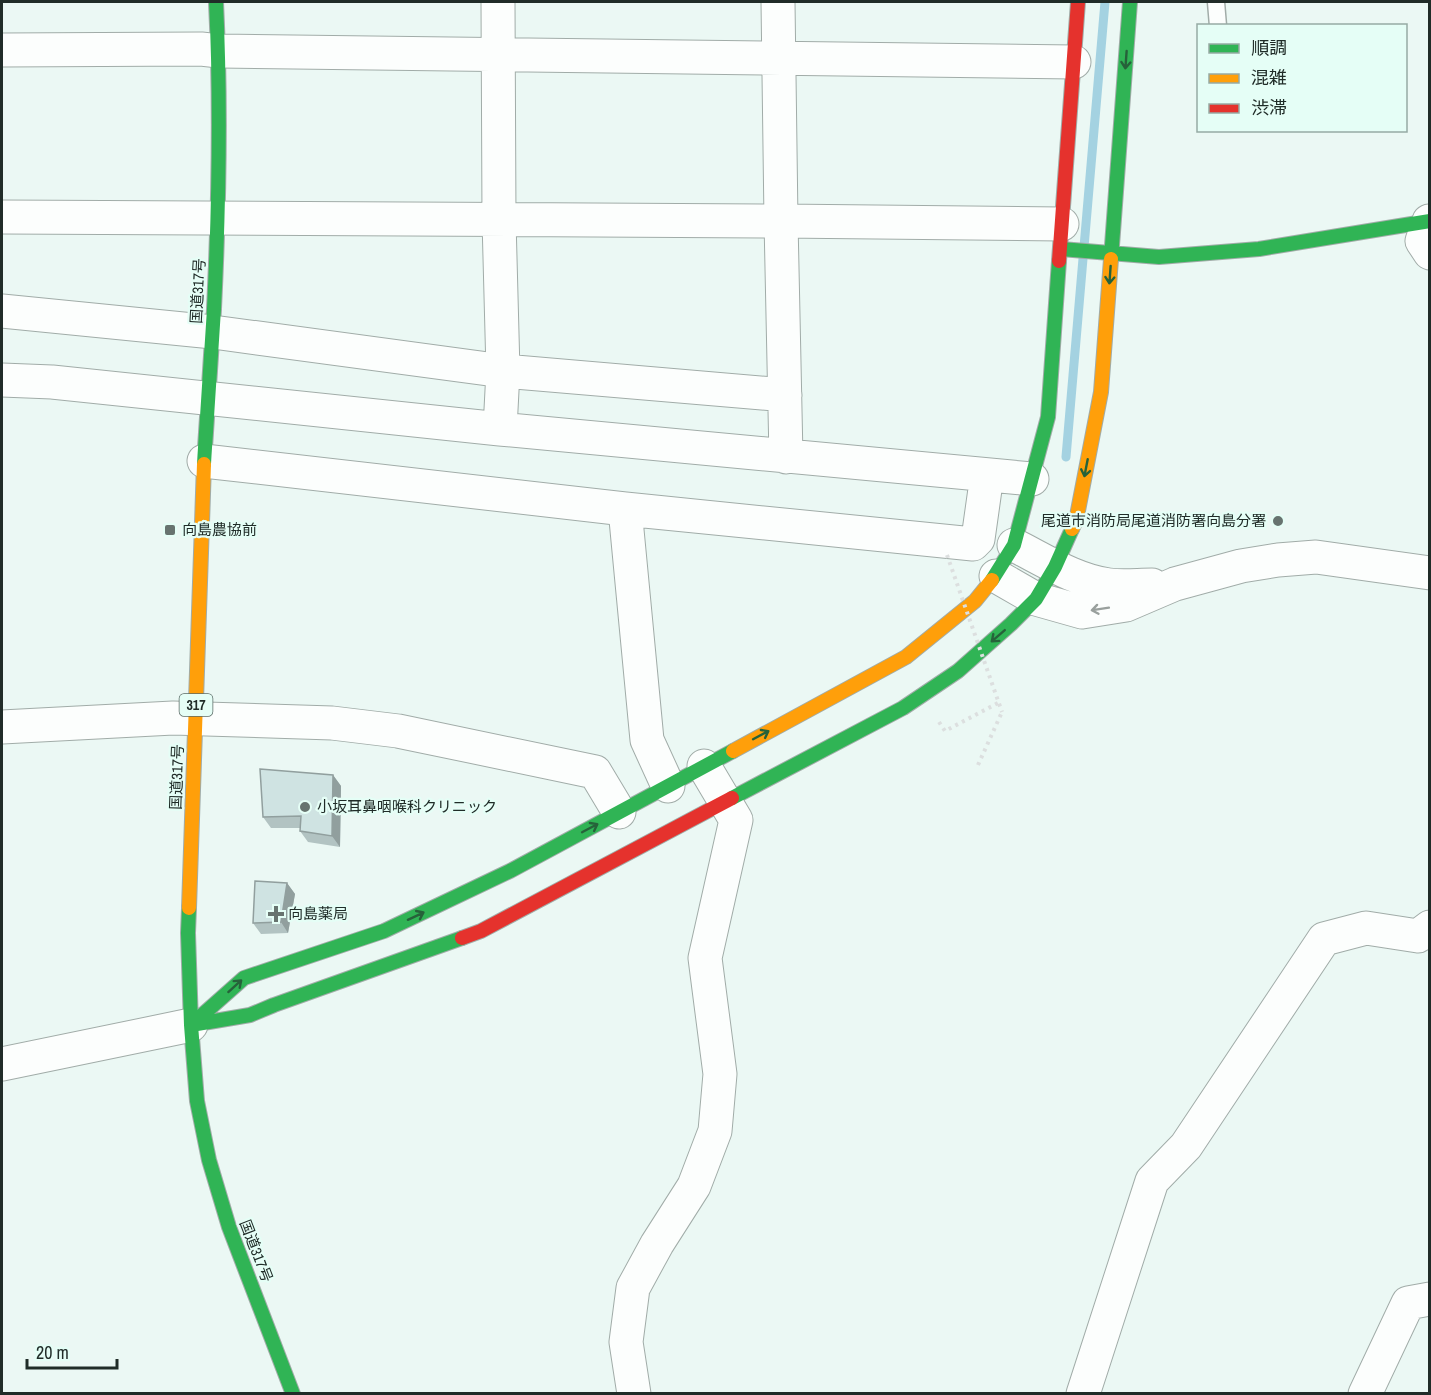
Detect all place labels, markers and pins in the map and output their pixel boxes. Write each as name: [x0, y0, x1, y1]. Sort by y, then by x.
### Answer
place label: 尾道市消防局尾道消防署向島分署: [1041, 510, 1266, 531]
marker: 尾道市消防局尾道消防署向島分署: [1271, 514, 1285, 528]
place label: 向島農協前: [182, 519, 257, 540]
marker: 向島農協前: [163, 523, 177, 537]
place label: 小坂耳鼻咽喉科クリニック: [317, 796, 497, 817]
marker: 小坂耳鼻咽喉科クリニック: [298, 800, 312, 814]
place label: 向島薬局: [288, 903, 348, 924]
marker: 向島薬局: [269, 907, 283, 921]

